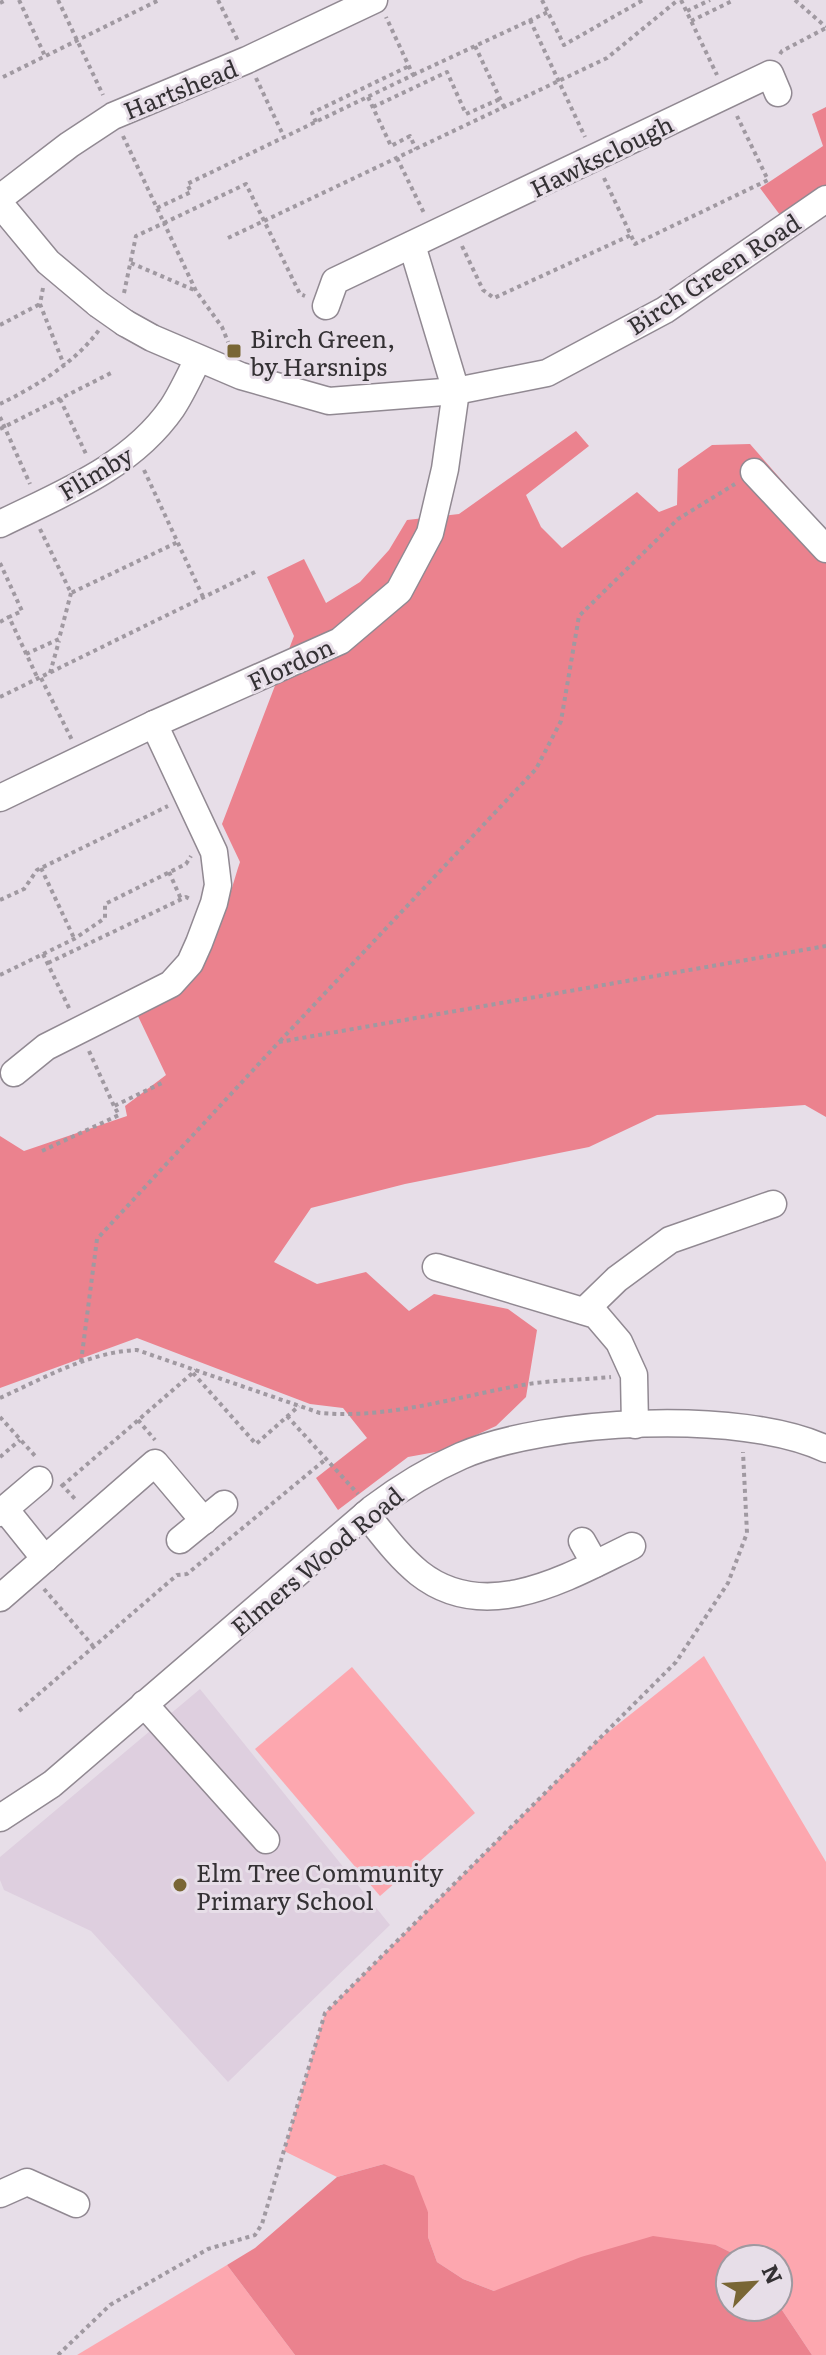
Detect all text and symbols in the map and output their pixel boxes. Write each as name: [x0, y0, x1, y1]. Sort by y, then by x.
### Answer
street label: Hartshead: [118, 49, 242, 127]
street label: Hawksclough: [523, 105, 679, 205]
street label: Birch Green Road: [620, 204, 807, 342]
place label: Birch Green, by Harsnips: [250, 320, 395, 383]
marker: Birch Green, by Harsnips: [225, 342, 243, 360]
street label: Flimby: [51, 436, 139, 508]
street label: Flordon: [241, 628, 339, 698]
street label: Elmers Wood Road: [222, 1477, 410, 1643]
place label: Elm Tree Community Primary School: [196, 1854, 443, 1917]
marker: Elm Tree Community Primary School: [171, 1876, 189, 1894]
north arrow: [714, 2243, 794, 2323]
text: N: [755, 2259, 792, 2289]

